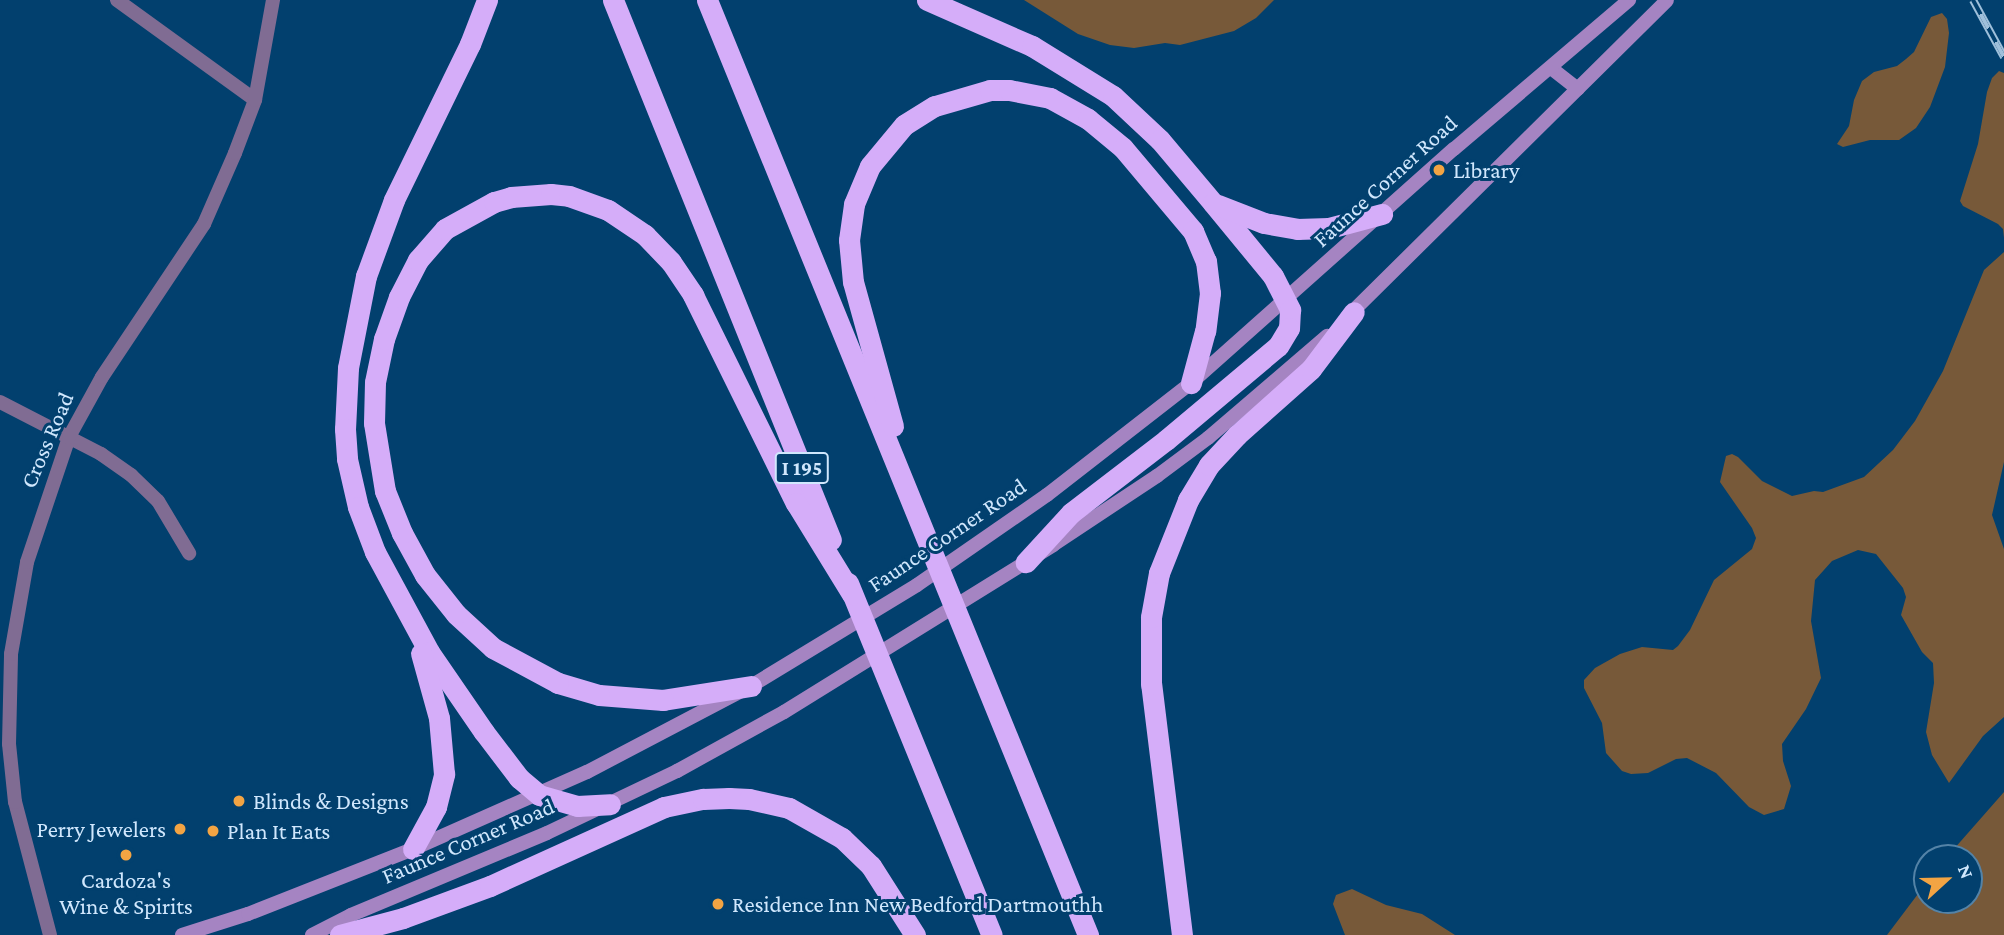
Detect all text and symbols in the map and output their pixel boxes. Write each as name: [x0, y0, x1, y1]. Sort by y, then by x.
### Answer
street label: Faunce Corner Road: [1307, 109, 1463, 253]
place label: Library: [1453, 156, 1520, 184]
marker: Library: [1431, 162, 1447, 178]
street label: Cross Road: [14, 388, 80, 492]
road number: I 195: [774, 450, 830, 486]
street label: Faunce Corner Road: [863, 472, 1031, 598]
place label: Blinds & Designs: [253, 787, 409, 815]
street label: Faunce Corner Road: [378, 792, 558, 890]
marker: Blinds & Designs: [231, 793, 247, 809]
place label: Perry Jewelers: [37, 815, 166, 843]
place label: Plan It Eats: [227, 817, 330, 845]
marker: Perry Jewelers: [172, 821, 188, 837]
marker: Plan It Eats: [205, 823, 221, 839]
north arrow: [1913, 844, 1983, 914]
marker: Cardoza's Wine & Spirits: [118, 847, 134, 863]
text: N: [1954, 862, 1978, 882]
place label: Cardoza's Wine & Spirits: [59, 866, 193, 920]
place label: Residence Inn New Bedford Dartmouthh: [732, 890, 1103, 918]
marker: Residence Inn New Bedford Dartmouthh: [710, 896, 726, 912]

